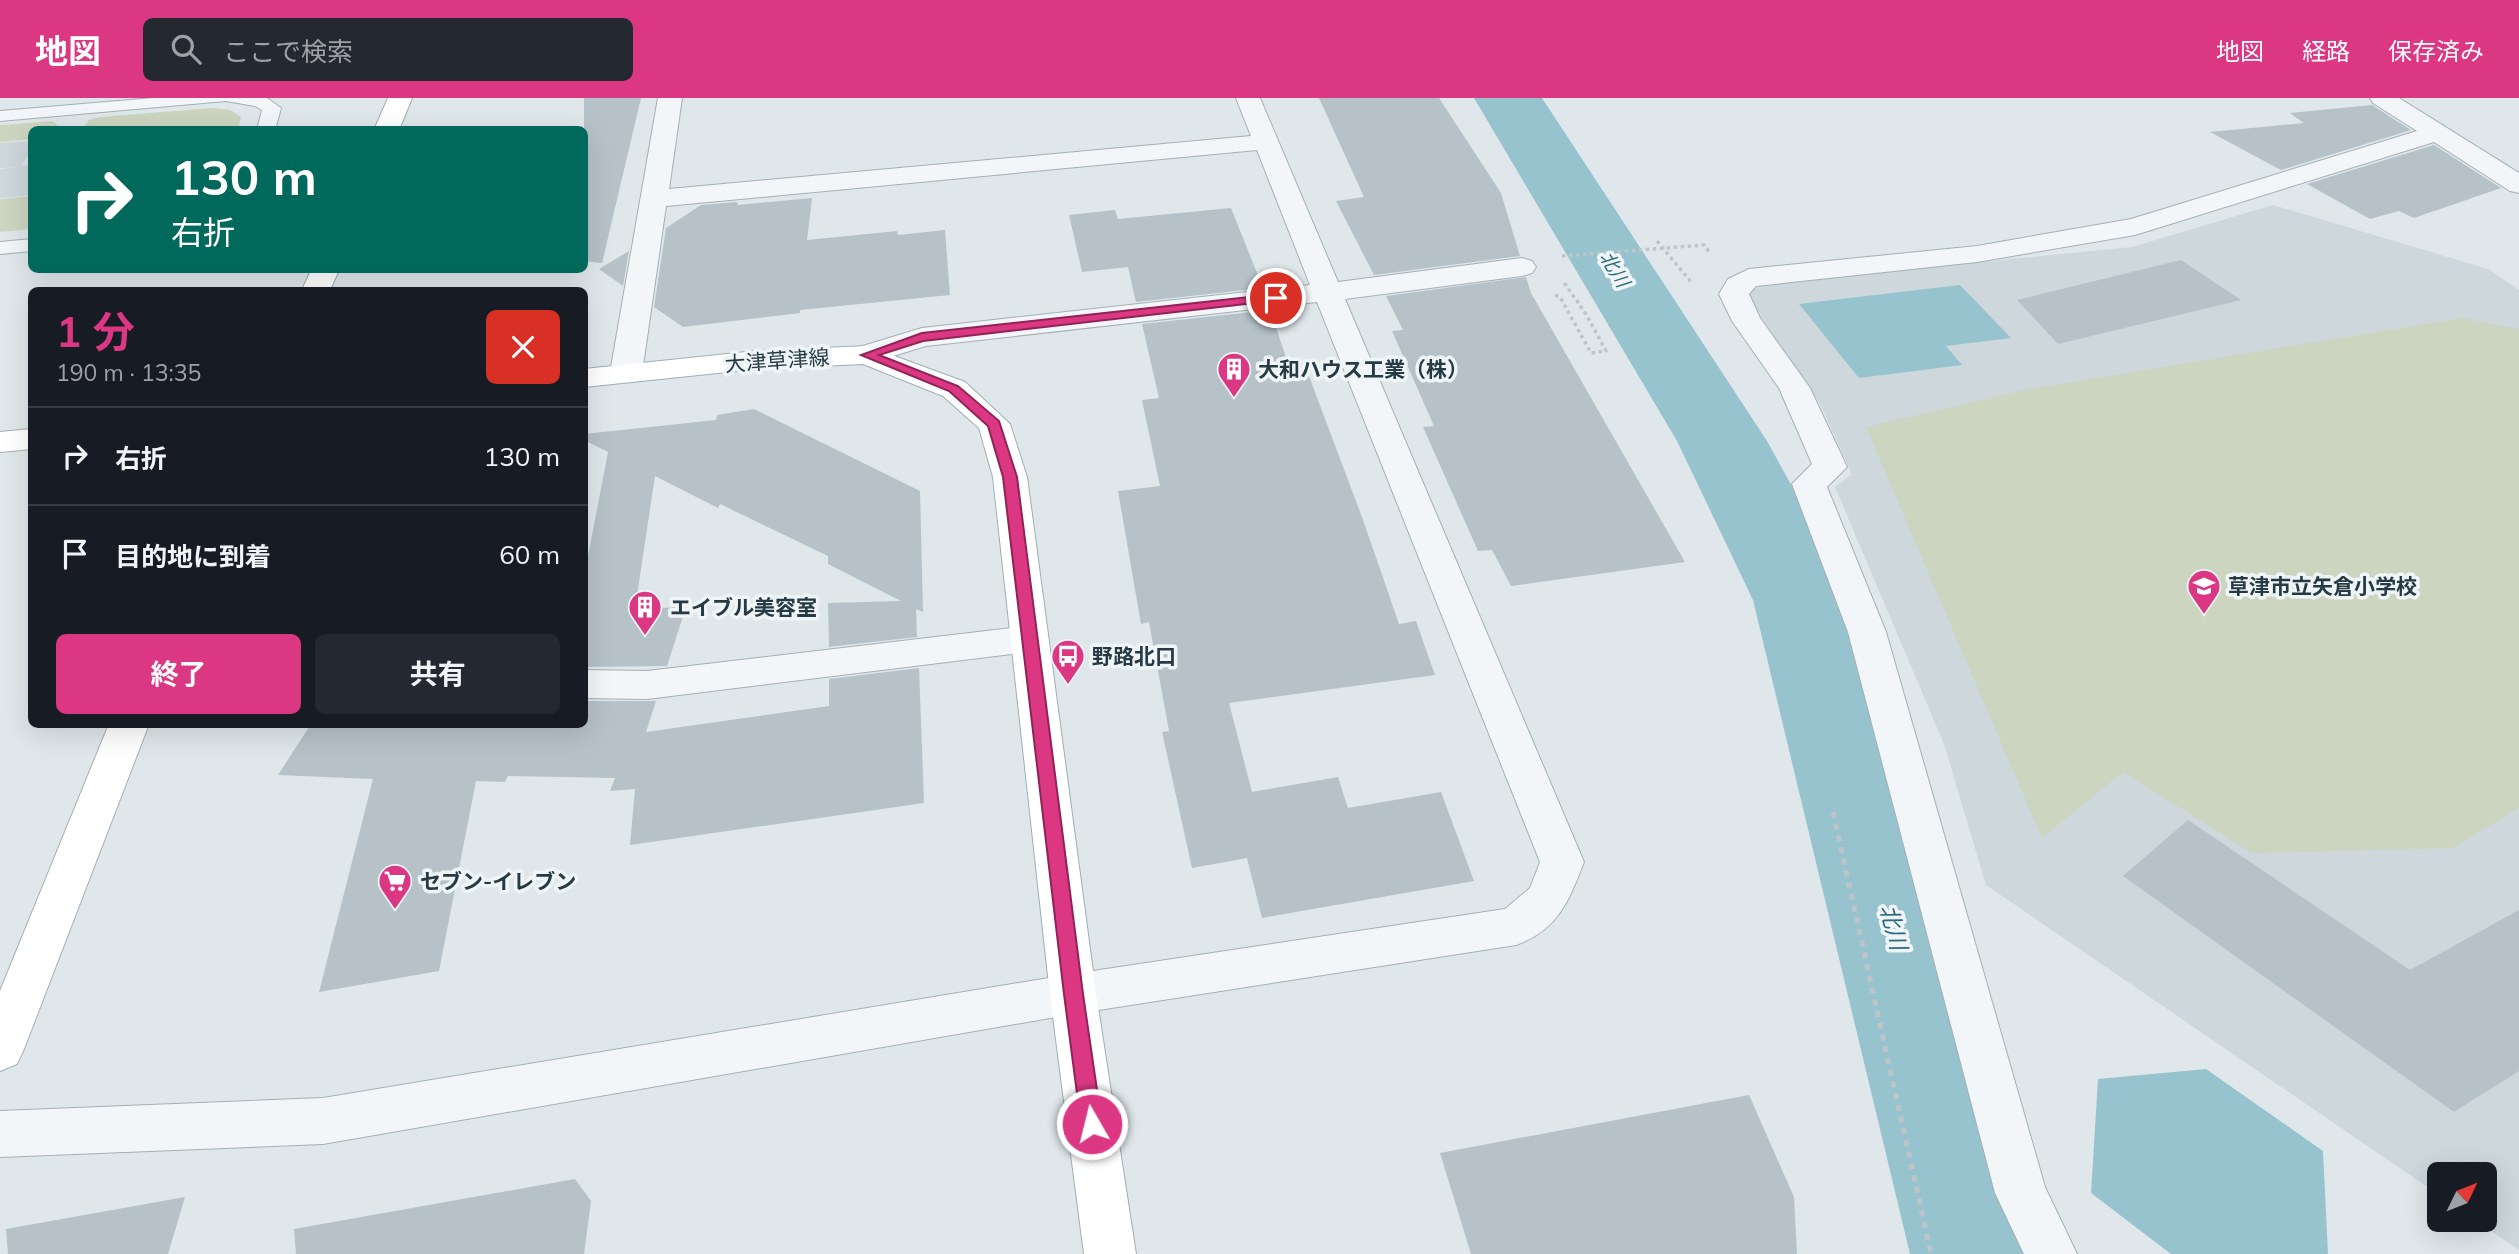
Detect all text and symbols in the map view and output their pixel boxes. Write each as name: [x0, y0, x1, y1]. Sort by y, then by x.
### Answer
search box: [143, 18, 633, 81]
text: 地図: [35, 30, 101, 71]
icon: search: [167, 30, 205, 68]
text: ここで検索: [223, 35, 353, 68]
text: 地図: [2216, 36, 2264, 66]
text: 経路: [2302, 36, 2350, 66]
text: 保存済み: [2388, 36, 2484, 66]
text: 130 m: [171, 146, 317, 207]
icon: right: [56, 154, 147, 245]
text: 右折: [171, 212, 235, 252]
water label: 北川: [1595, 247, 1636, 293]
pin: [1246, 268, 1306, 328]
icon: arrive: [1257, 279, 1295, 317]
text: 1 分: [56, 305, 135, 358]
button: close: [486, 310, 560, 384]
street label: 大津草津線: [724, 343, 830, 377]
building icon: 大和ハウス工業（株）: [1215, 350, 1253, 399]
place label: 大和ハウス工業（株）: [1258, 356, 1468, 382]
text: 190 m · 13:35: [56, 358, 201, 387]
icon: right: [56, 437, 94, 475]
text: 130 m: [484, 440, 560, 473]
text: 右折: [115, 442, 167, 475]
icon: arrive: [56, 535, 94, 573]
text: 60 m: [499, 538, 560, 571]
text: 目的地に到着: [115, 540, 271, 573]
school or university icon: 草津市立矢倉小学校: [2185, 567, 2223, 616]
place label: 草津市立矢倉小学校: [2228, 573, 2417, 599]
building icon: エイブル美容室: [626, 588, 664, 637]
place label: エイブル美容室: [670, 594, 817, 620]
button: 終了: [56, 634, 301, 714]
button: 共有: [315, 634, 560, 714]
bus stop icon: 野路北口: [1049, 637, 1087, 686]
place label: 野路北口: [1092, 643, 1176, 669]
supermarket icon: セブン-イレブン: [376, 862, 414, 911]
place label: セブン-イレブン: [420, 868, 576, 894]
water label: 北川: [1874, 901, 1915, 956]
position arrow: [1055, 1087, 1129, 1161]
north arrow: [2427, 1162, 2497, 1232]
map controls: [2427, 1162, 2497, 1232]

